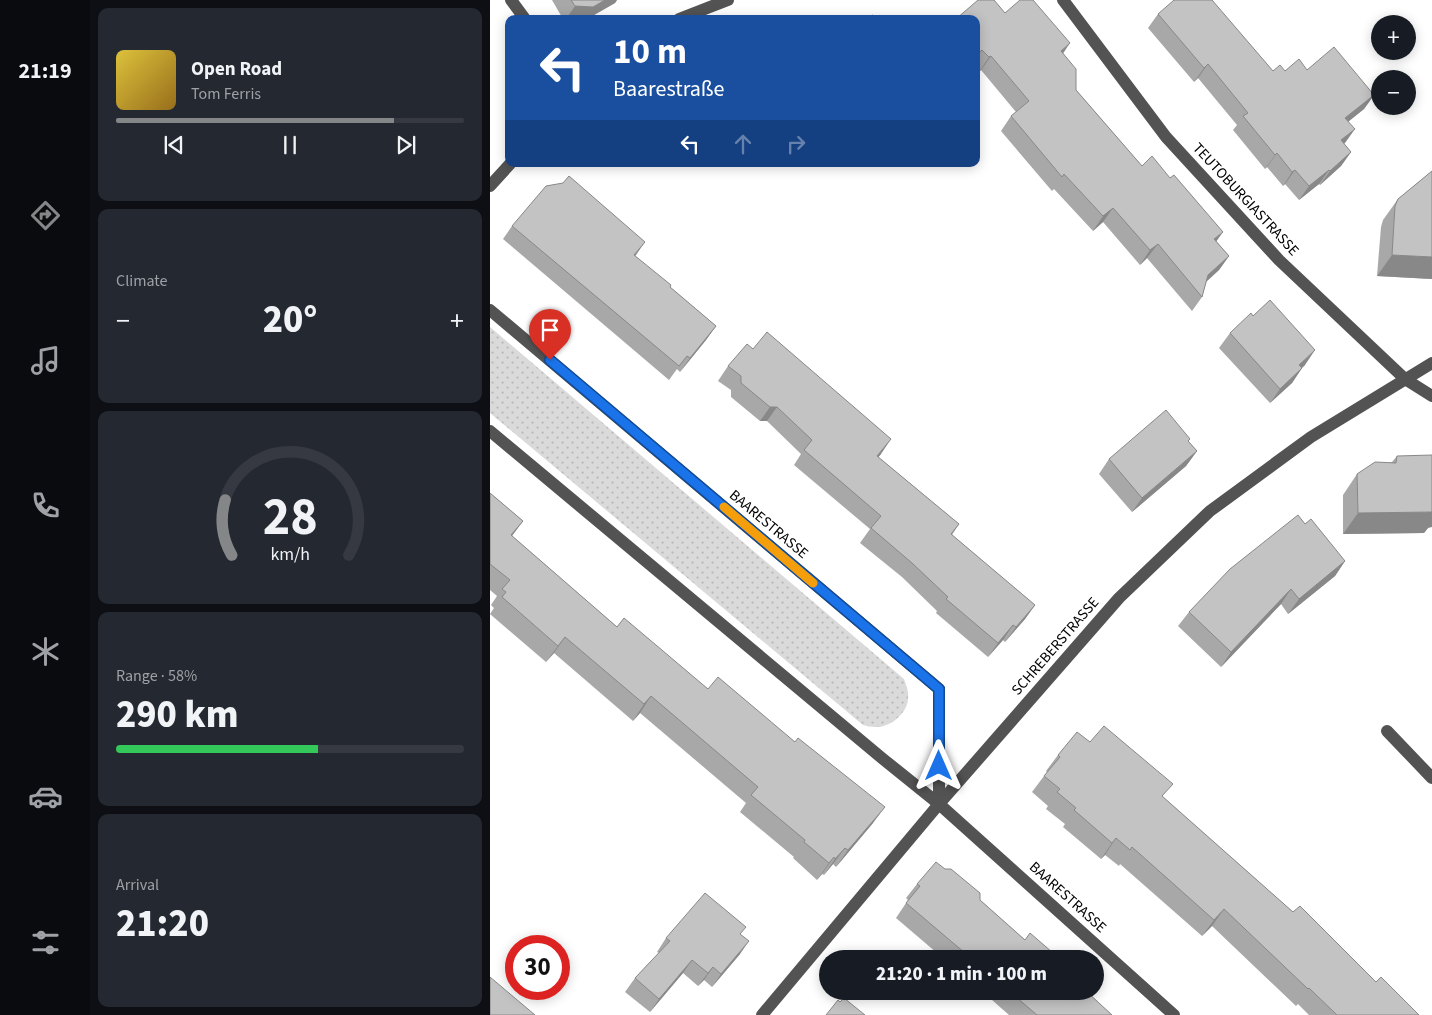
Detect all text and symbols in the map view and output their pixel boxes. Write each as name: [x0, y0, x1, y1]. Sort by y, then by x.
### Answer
map controls: [1371, 15, 1416, 115]
button: +: [1371, 15, 1416, 60]
text: 10 m: [613, 27, 687, 77]
icon: left: [530, 35, 595, 100]
text: 21:19: [18, 55, 72, 87]
text: Open Road: [191, 56, 282, 83]
button: −: [1371, 70, 1416, 115]
text: Baarestraße: [613, 73, 724, 105]
text: Tom Ferris: [191, 83, 261, 105]
icon: left: [676, 130, 704, 158]
icon: ahead: [729, 130, 757, 158]
icon: right: [782, 130, 810, 158]
icon: previous: [160, 131, 188, 159]
icon: pause: [276, 131, 304, 159]
icon: next: [392, 131, 420, 159]
street label: TEUTOBURGIASTRASSE: [1188, 138, 1304, 261]
icon: directions: [28, 198, 63, 233]
text: Climate: [116, 270, 167, 292]
text: 20°: [263, 293, 317, 347]
text: −: [116, 301, 130, 341]
text: +: [450, 301, 464, 341]
pin: [529, 309, 571, 360]
icon: arrive: [536, 316, 564, 344]
icon: music: [28, 343, 63, 378]
text: 28: [263, 481, 317, 555]
street label: BAARESTRASSE: [725, 485, 813, 564]
icon: phone: [28, 488, 63, 523]
text: km/h: [270, 542, 310, 567]
street label: SCHREBERSTRASSE: [1007, 593, 1104, 700]
icon: climate: [28, 634, 63, 669]
text: Range · 58%: [116, 665, 197, 687]
text: 290 km: [116, 688, 238, 742]
position arrow: [912, 739, 964, 791]
icon: car: [28, 779, 63, 814]
street label: BAARESTRASSE: [1024, 857, 1111, 938]
text: Arrival: [116, 874, 159, 896]
text: 21:20: [116, 897, 209, 951]
icon: filters: [28, 925, 63, 960]
speed limit sign: 30: [505, 935, 570, 1000]
text: 21:20 · 1 min · 100 m: [876, 961, 1047, 988]

